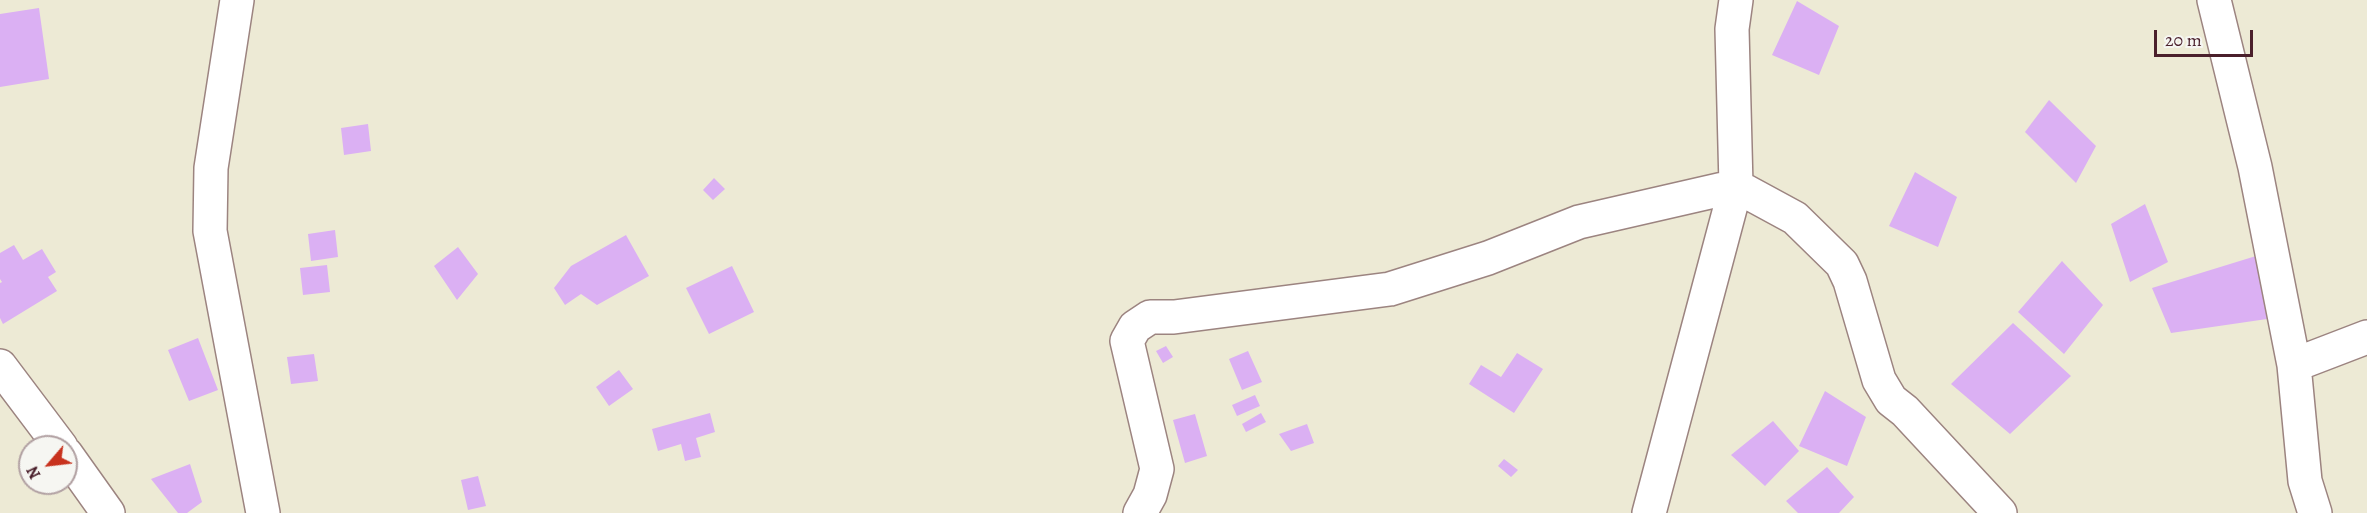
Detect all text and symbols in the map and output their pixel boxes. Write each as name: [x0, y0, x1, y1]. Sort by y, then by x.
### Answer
scale bar: [2157, 18, 2256, 56]
text: 20 m: [2165, 28, 2202, 52]
north arrow: [18, 435, 78, 495]
text: N: [21, 462, 46, 483]

